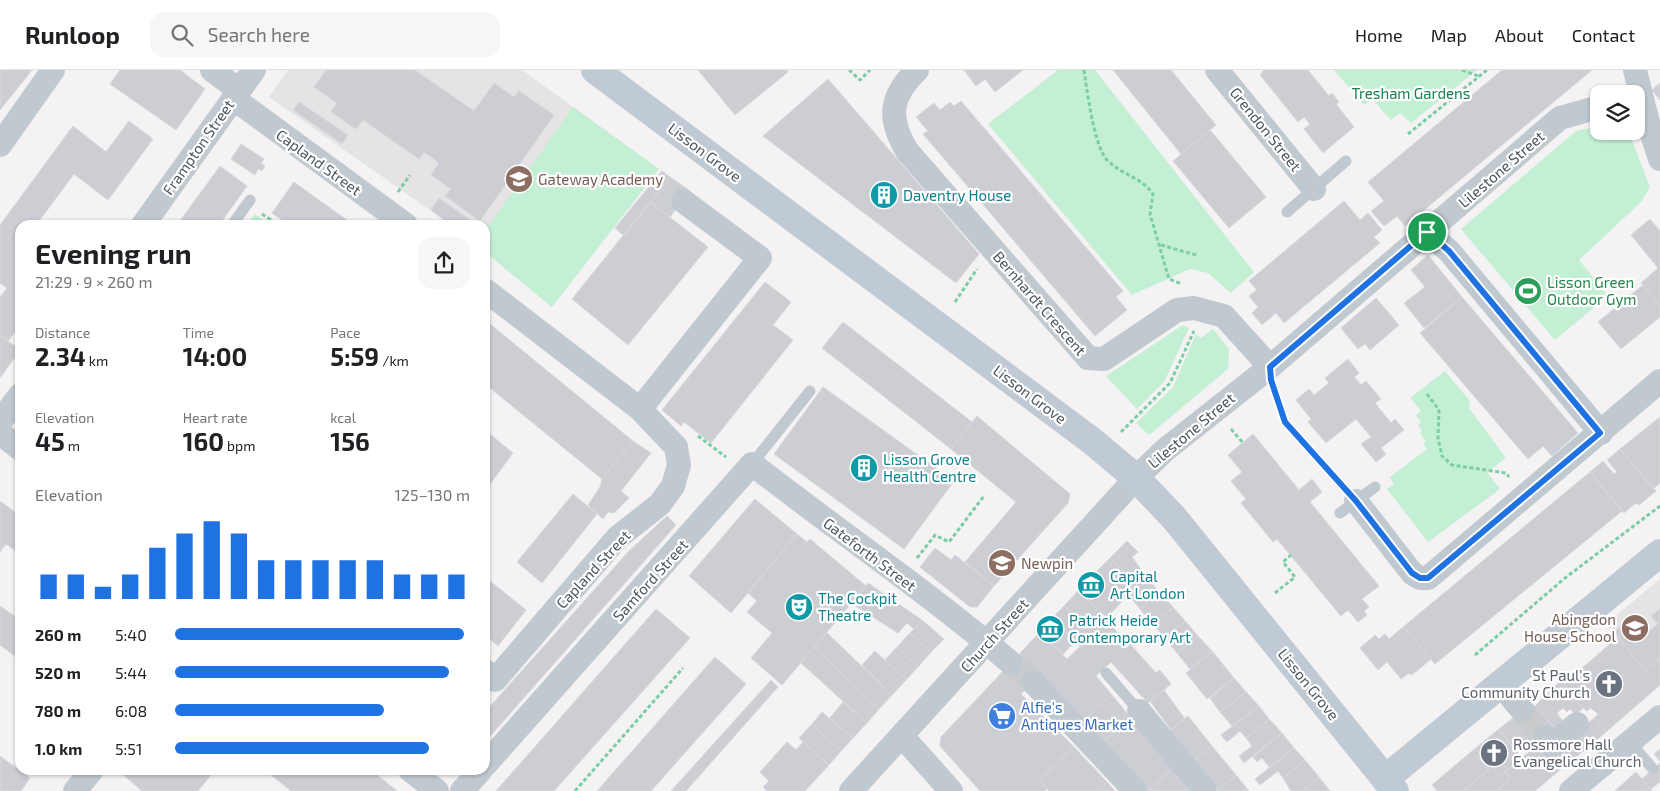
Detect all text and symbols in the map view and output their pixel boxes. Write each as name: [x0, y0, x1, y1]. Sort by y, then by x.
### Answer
search box: [150, 12, 500, 57]
text: Runloop: [25, 20, 120, 49]
icon: search: [168, 21, 196, 49]
text: Search here: [208, 23, 310, 46]
text: Home: [1355, 24, 1403, 46]
text: Map: [1431, 24, 1467, 46]
text: About: [1495, 24, 1544, 46]
text: Contact: [1572, 24, 1635, 46]
street label: Grendon Street: [1227, 83, 1306, 175]
park label: Tresham Gardens: [1352, 84, 1470, 102]
map controls: [1590, 85, 1645, 140]
button: layers: [1590, 85, 1645, 140]
street label: Frampton Street: [159, 96, 238, 198]
street label: Lisson Grove: [665, 119, 745, 185]
street label: Capland Street: [273, 125, 365, 199]
street label: Lilestone Street: [1454, 127, 1548, 211]
school or university icon: Gateway Academy: [504, 164, 534, 194]
place label: Gateway Academy: [538, 170, 663, 188]
building icon: Daventry House: [869, 180, 899, 210]
place label: Daventry House: [903, 186, 1011, 204]
pin: [1406, 211, 1448, 253]
icon: arrive: [1413, 218, 1441, 246]
text: Evening run: [35, 236, 192, 270]
button: share: [418, 237, 470, 289]
street label: Bernhardt Crescent: [990, 247, 1090, 359]
text: 21:29 · 9 × 260 m: [35, 272, 153, 291]
place label: Lisson Green Outdoor Gym: [1547, 273, 1636, 308]
sports icon: Lisson Green Outdoor Gym: [1513, 276, 1543, 306]
text: Distance: [35, 324, 90, 341]
text: Time: [183, 324, 214, 341]
text: Pace: [330, 324, 360, 341]
text: 2.34: [35, 341, 86, 371]
text: 14:00: [183, 341, 247, 371]
text: 5:59: [330, 341, 379, 371]
text: km: [86, 352, 108, 369]
text: /km: [379, 352, 409, 369]
street label: Lisson Grove: [990, 361, 1070, 427]
street label: Lilestone Street: [1144, 388, 1238, 471]
text: Elevation: [35, 409, 94, 426]
text: Heart rate: [183, 409, 247, 426]
text: kcal: [330, 409, 356, 426]
text: 45: [35, 426, 65, 456]
text: 160: [183, 426, 224, 456]
text: 156: [330, 426, 370, 456]
text: m: [65, 437, 80, 454]
text: bpm: [224, 437, 255, 454]
place label: Lisson Grove Health Centre: [883, 450, 976, 485]
building icon: Lisson Grove Health Centre: [849, 453, 879, 483]
text: Elevation: [35, 485, 103, 504]
text: 125–130 m: [395, 485, 470, 504]
street label: Gateforth Street: [820, 513, 920, 595]
street label: Capland Street: [552, 526, 634, 612]
street label: Samford Street: [609, 535, 691, 624]
school or university icon: Newpin: [987, 548, 1017, 578]
place label: Newpin: [1021, 554, 1073, 572]
place label: Capital Art London: [1110, 567, 1185, 602]
museum icon: Capital Art London: [1076, 570, 1106, 600]
place label: The Cockpit Theatre: [818, 589, 897, 624]
theatre icon: The Cockpit Theatre: [784, 592, 814, 622]
street label: Church Street: [956, 594, 1032, 675]
place label: Abingdon House School: [1524, 610, 1617, 645]
place label: Patrick Heide Contemporary Art: [1069, 611, 1191, 646]
school or university icon: Abingdon House School: [1620, 613, 1650, 643]
museum icon: Patrick Heide Contemporary Art: [1035, 614, 1065, 644]
text: 260 m: [35, 625, 81, 644]
text: 5:40: [115, 625, 147, 644]
street label: Lisson Grove: [1275, 645, 1343, 723]
text: 520 m: [35, 663, 81, 682]
text: 5:44: [115, 663, 147, 682]
place label: St Paul's Community Church: [1461, 666, 1590, 701]
church icon: St Paul's Community Church: [1594, 669, 1624, 699]
place label: Alfie's Antiques Market: [1021, 698, 1133, 733]
text: 780 m: [35, 701, 81, 720]
text: 6:08: [115, 701, 147, 720]
supermarket icon: Alfie's Antiques Market: [987, 701, 1017, 731]
place label: Rossmore Hall Evangelical Church: [1513, 735, 1641, 770]
church icon: Rossmore Hall Evangelical Church: [1479, 738, 1509, 768]
text: 1.0 km: [35, 739, 82, 758]
text: 5:51: [115, 739, 142, 758]

